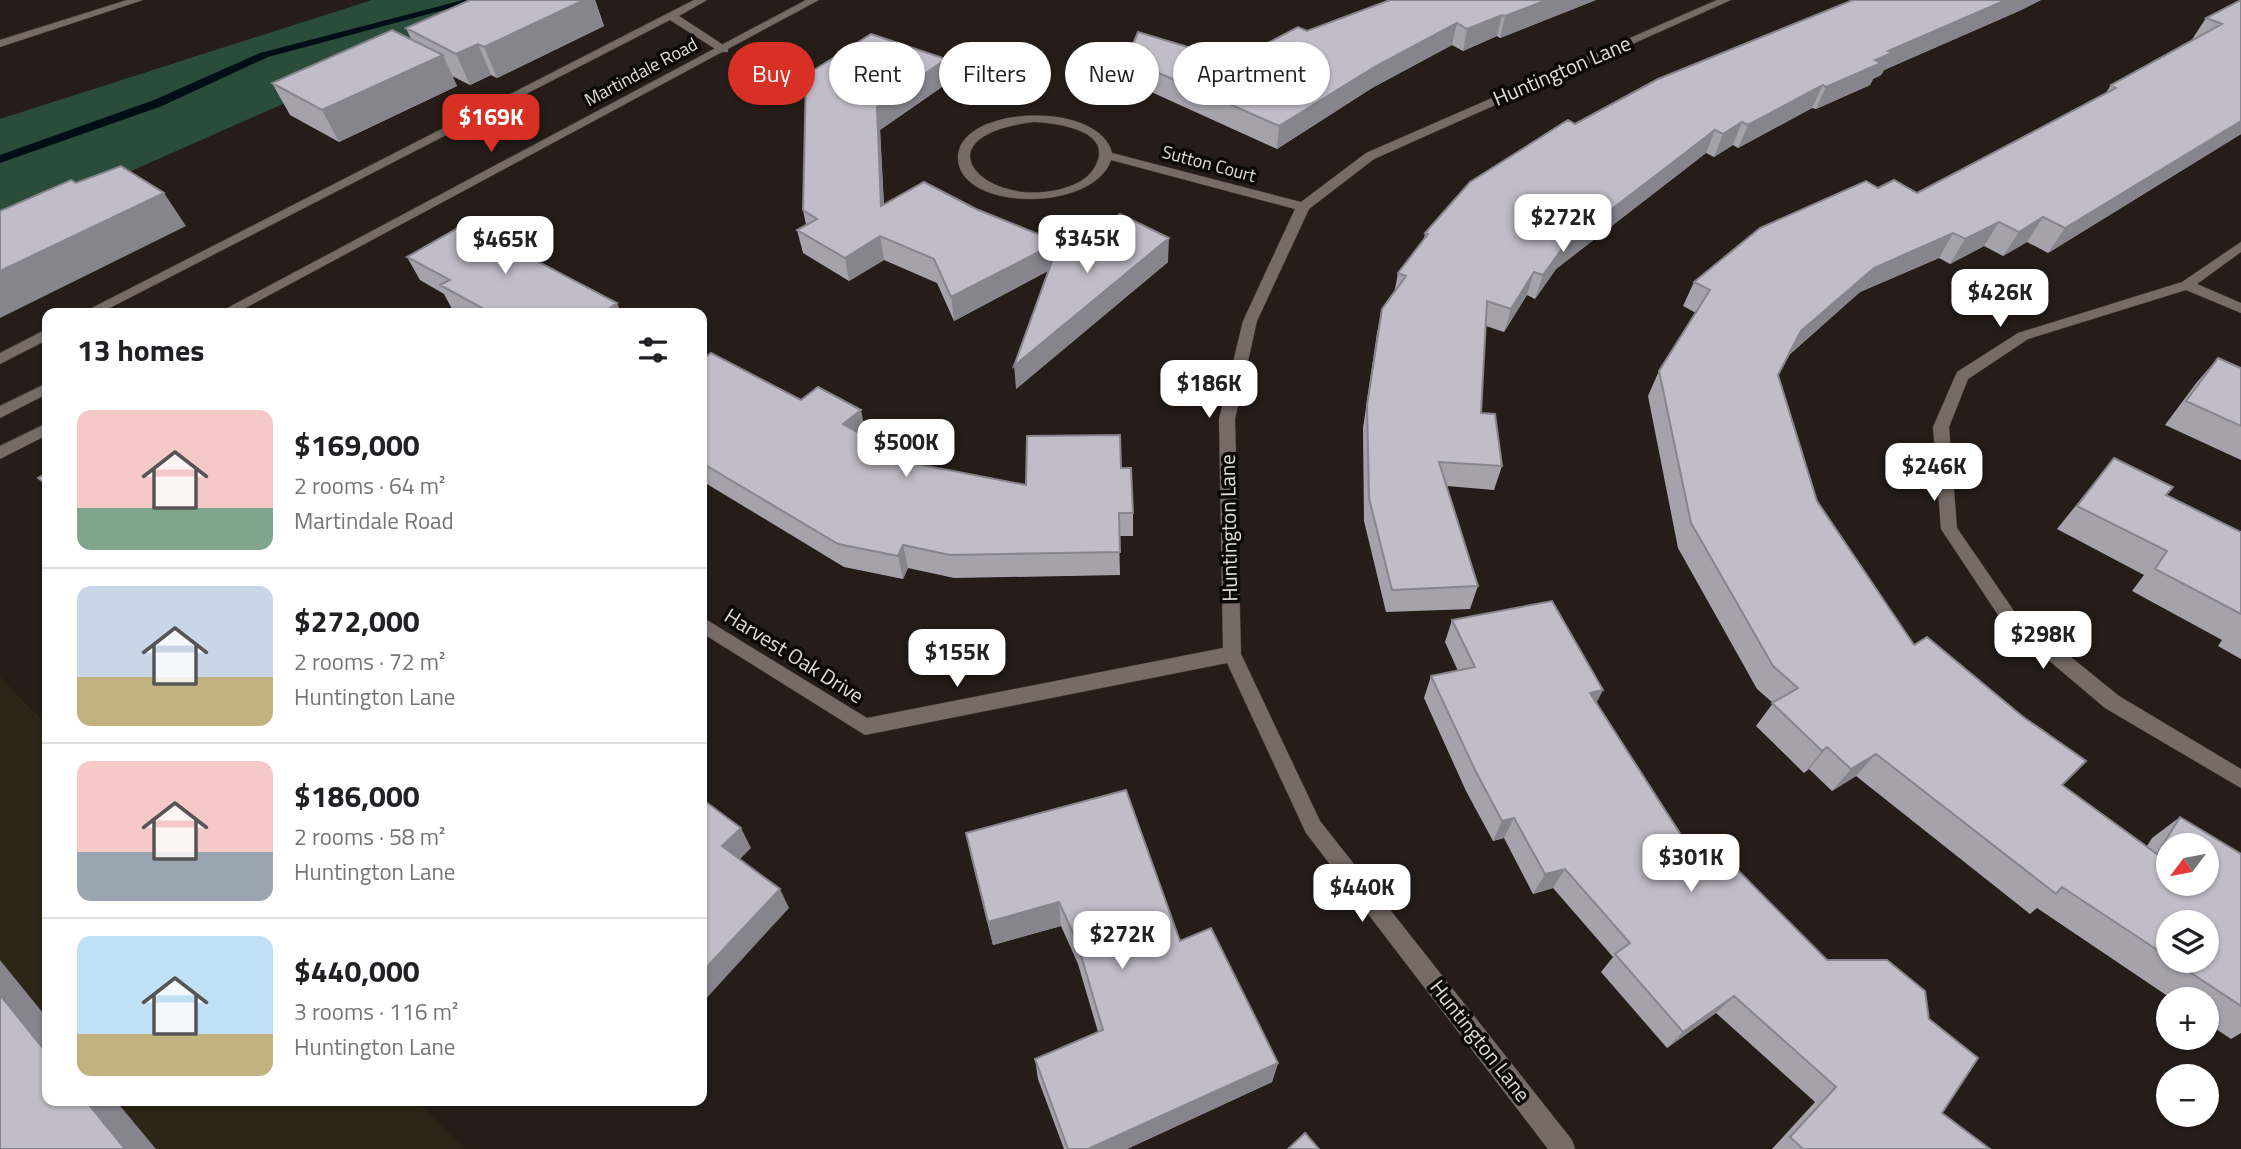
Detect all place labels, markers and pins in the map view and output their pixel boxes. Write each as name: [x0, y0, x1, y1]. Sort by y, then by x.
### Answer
pin: $169K: [442, 94, 540, 154]
pin: $272K: [1514, 194, 1612, 254]
pin: $465K: [456, 216, 554, 276]
pin: $345K: [1038, 216, 1136, 275]
pin: $426K: [1951, 270, 2049, 329]
pin: $186K: [1160, 360, 1258, 420]
pin: $500K: [857, 420, 955, 479]
pin: $246K: [1885, 444, 1983, 503]
pin: $298K: [1994, 612, 2092, 671]
pin: $155K: [908, 630, 1006, 689]
pin: $301K: [1642, 834, 1740, 894]
pin: $440K: [1313, 864, 1411, 924]
pin: $272K: [1073, 912, 1171, 971]

